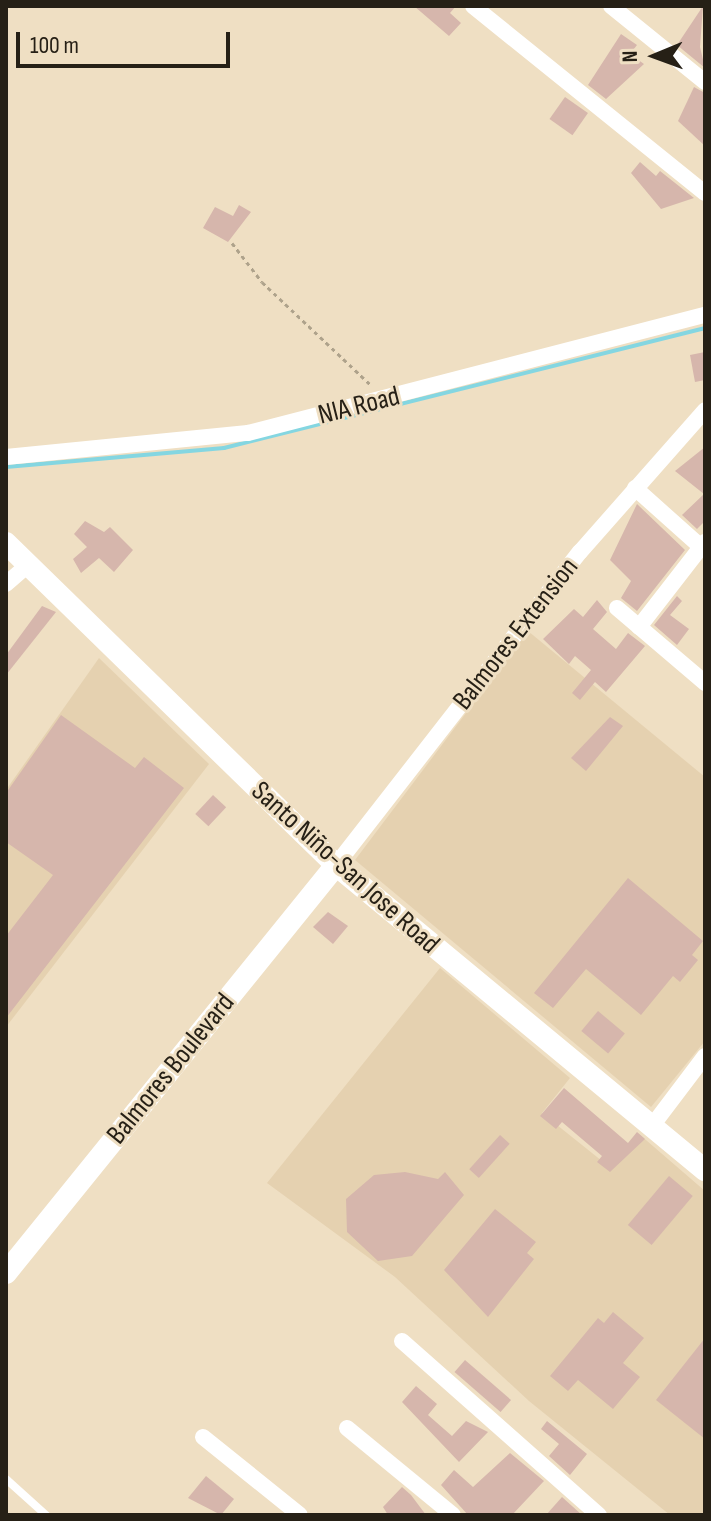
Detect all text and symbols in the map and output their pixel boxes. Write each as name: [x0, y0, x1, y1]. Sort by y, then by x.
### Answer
scale bar: [20, 16, 234, 66]
north arrow: [615, 16, 695, 96]
text: 100 m: [30, 31, 79, 60]
text: N: [617, 50, 644, 63]
street label: NIA Road: [315, 380, 403, 432]
street label: Balmores Extension: [446, 551, 586, 717]
street label: Santo Niño-San Jose Road: [244, 775, 446, 961]
street label: Balmores Boulevard: [100, 987, 242, 1151]

